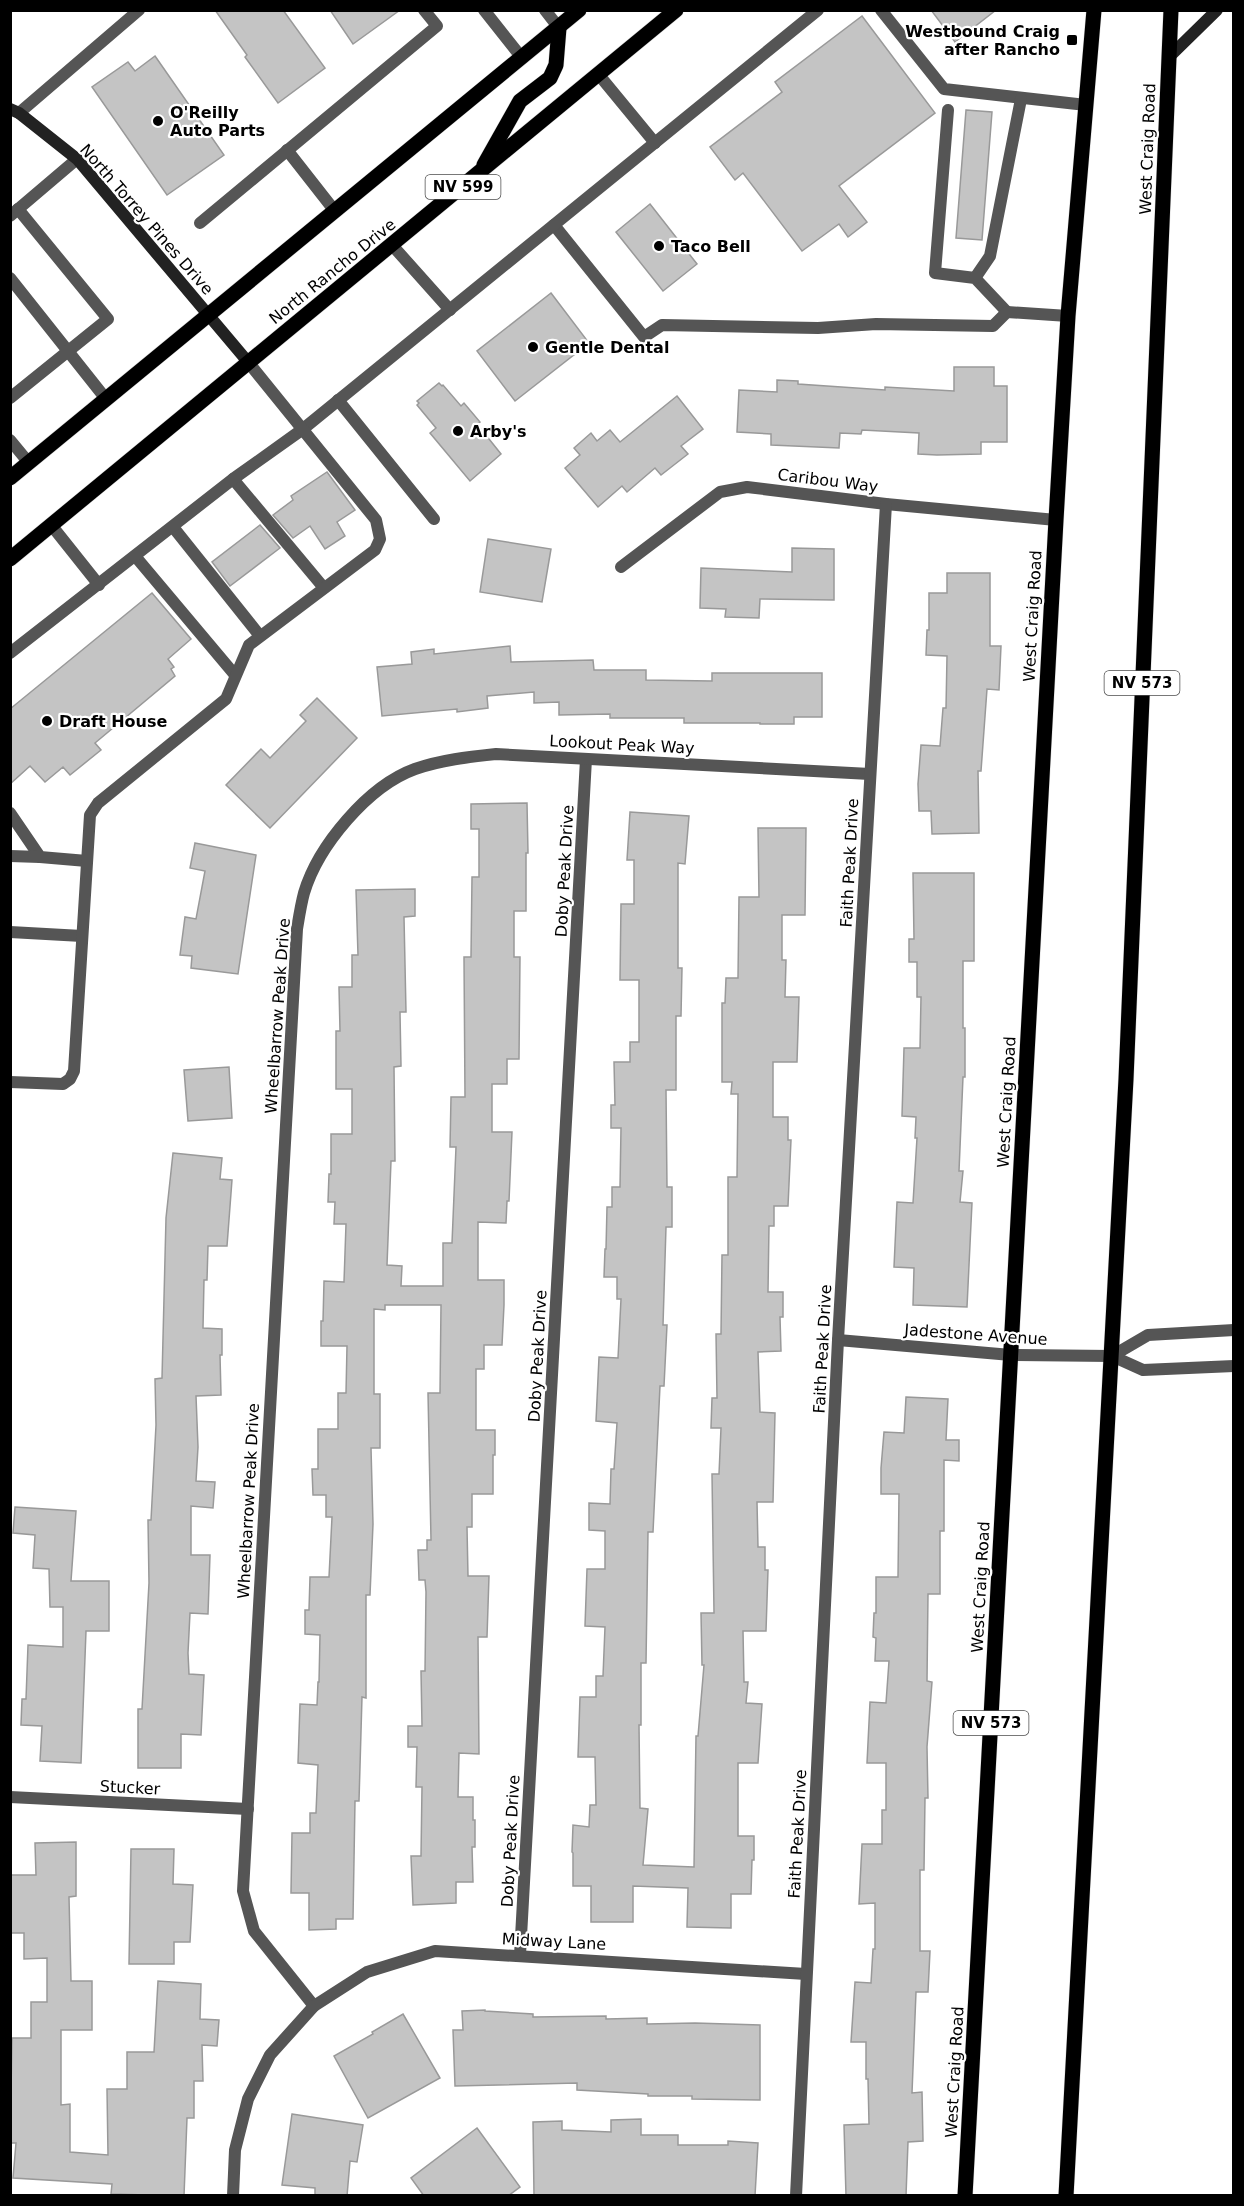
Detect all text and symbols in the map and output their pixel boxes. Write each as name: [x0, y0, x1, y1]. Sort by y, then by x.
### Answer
place label: Westbound Craig after Rancho: [905, 22, 1060, 59]
marker: Westbound Craig after Rancho: [1065, 33, 1079, 47]
street label: West Craig Road: [1136, 83, 1159, 215]
place label: O'Reilly Auto Parts: [170, 103, 265, 140]
marker: O'Reilly Auto Parts: [151, 114, 165, 128]
street label: North Torrey Pines Drive: [76, 140, 217, 299]
road number: NV 599: [426, 175, 500, 199]
street label: North Rancho Drive: [265, 215, 399, 328]
place label: Taco Bell: [671, 237, 751, 256]
marker: Taco Bell: [652, 239, 666, 253]
place label: Gentle Dental: [545, 338, 669, 357]
marker: Gentle Dental: [526, 340, 540, 354]
place label: Arby's: [470, 422, 527, 441]
marker: Arby's: [451, 424, 465, 438]
street label: Caribou Way: [777, 465, 879, 496]
street label: West Craig Road: [1020, 550, 1045, 682]
road number: NV 573: [1104, 671, 1180, 695]
place label: Draft House: [59, 712, 167, 731]
marker: Draft House: [40, 714, 54, 728]
street label: Lookout Peak Way: [549, 731, 695, 758]
street label: Faith Peak Drive: [837, 798, 862, 928]
street label: Doby Peak Drive: [552, 804, 577, 938]
street label: Wheelbarrow Peak Drive: [261, 917, 294, 1115]
street label: West Craig Road: [994, 1036, 1019, 1168]
street label: Faith Peak Drive: [810, 1284, 835, 1414]
street label: Doby Peak Drive: [525, 1289, 550, 1423]
street label: Jadestone Avenue: [903, 1320, 1048, 1349]
street label: Wheelbarrow Peak Drive: [234, 1403, 263, 1600]
street label: West Craig Road: [968, 1521, 993, 1653]
road number: NV 573: [954, 1711, 1028, 1735]
street label: Faith Peak Drive: [785, 1769, 810, 1899]
street label: Doby Peak Drive: [498, 1774, 523, 1908]
street label: Stucker: [99, 1776, 161, 1799]
street label: Midway Lane: [501, 1929, 607, 1954]
street label: West Craig Road: [942, 2006, 967, 2138]

